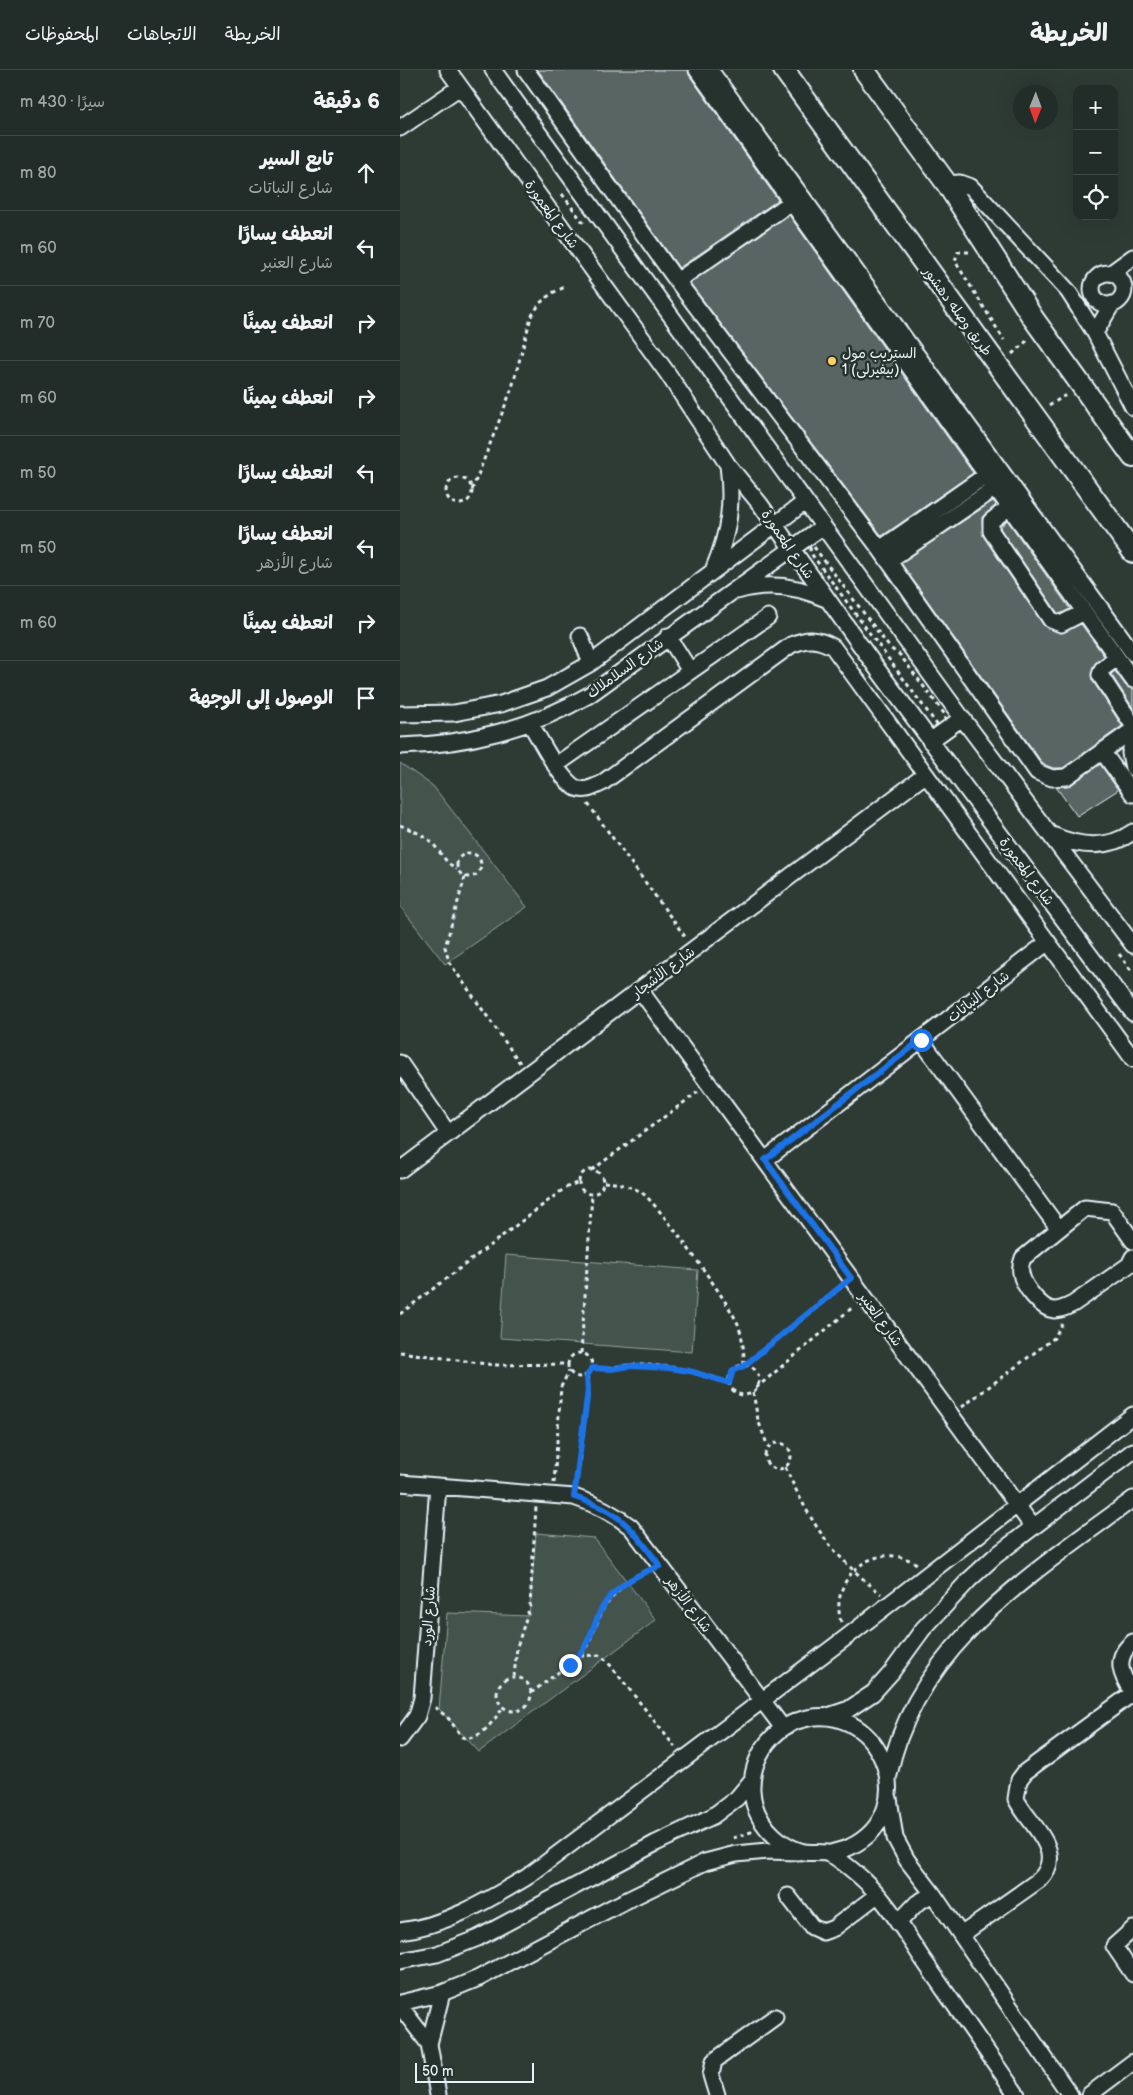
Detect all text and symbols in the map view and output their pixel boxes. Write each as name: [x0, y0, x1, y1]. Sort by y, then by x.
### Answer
text: الخريطة: [1030, 19, 1108, 48]
text: المحفوظات: [25, 24, 99, 45]
text: الاتجاهات: [127, 24, 197, 45]
text: الخريطة: [225, 24, 281, 45]
north arrow: [1013, 85, 1058, 130]
map controls: [1073, 85, 1118, 220]
button: +: [1073, 85, 1118, 130]
text: 6 دقيقة: [313, 89, 380, 114]
text: سيرًا · 430 m: [20, 93, 105, 112]
button: −: [1073, 130, 1118, 175]
text: تابع السير: [260, 148, 333, 171]
icon: ahead: [352, 159, 380, 187]
text: 80 m: [20, 164, 56, 183]
button: locate: [1073, 175, 1118, 220]
street label: شارع المعمورة: [520, 177, 582, 252]
text: شارع النباتات: [249, 179, 333, 198]
text: انعطف يسارًا: [238, 223, 333, 246]
icon: left: [352, 234, 380, 262]
text: 60 m: [20, 239, 57, 258]
text: شارع العنبر: [262, 254, 333, 273]
street label: طريق وصله دهشور: [918, 262, 996, 360]
icon: right: [352, 309, 380, 337]
text: انعطف يمينًا: [243, 312, 333, 335]
text: 70 m: [20, 314, 55, 333]
place label: الستريب مول 1 (بيفيرلى): [842, 345, 917, 378]
marker: الستريب مول 1 (بيفيرلى): [826, 355, 838, 367]
icon: right: [352, 384, 380, 412]
text: انعطف يمينًا: [243, 387, 333, 410]
text: 60 m: [20, 389, 57, 408]
icon: left: [352, 459, 380, 487]
text: انعطف يسارًا: [238, 462, 333, 485]
text: 50 m: [20, 464, 56, 483]
street label: شارع المعمورة: [757, 506, 818, 583]
text: انعطف يسارًا: [238, 523, 333, 546]
icon: left: [352, 534, 380, 562]
text: 50 m: [20, 539, 56, 558]
text: شارع الأزهر: [257, 554, 333, 573]
icon: right: [352, 609, 380, 637]
text: انعطف يمينًا: [243, 612, 333, 635]
text: 60 m: [20, 614, 57, 633]
street label: شارع السلاملاك: [584, 635, 668, 703]
icon: arrive: [352, 684, 380, 712]
text: الوصول إلى الوجهة: [189, 687, 333, 710]
street label: شارع المعمورة: [995, 834, 1058, 909]
street label: شارع الأشجار: [627, 942, 699, 1003]
street label: شارع النباتات: [944, 967, 1013, 1027]
route start: [910, 1029, 933, 1052]
street label: شارع العنبر: [854, 1288, 906, 1350]
street label: شارع الأزهر: [661, 1571, 716, 1636]
street label: شارع الورد: [418, 1585, 440, 1647]
route end: [559, 1654, 582, 1677]
scale bar: [415, 2060, 534, 2083]
text: 50 m: [422, 2063, 454, 2080]

